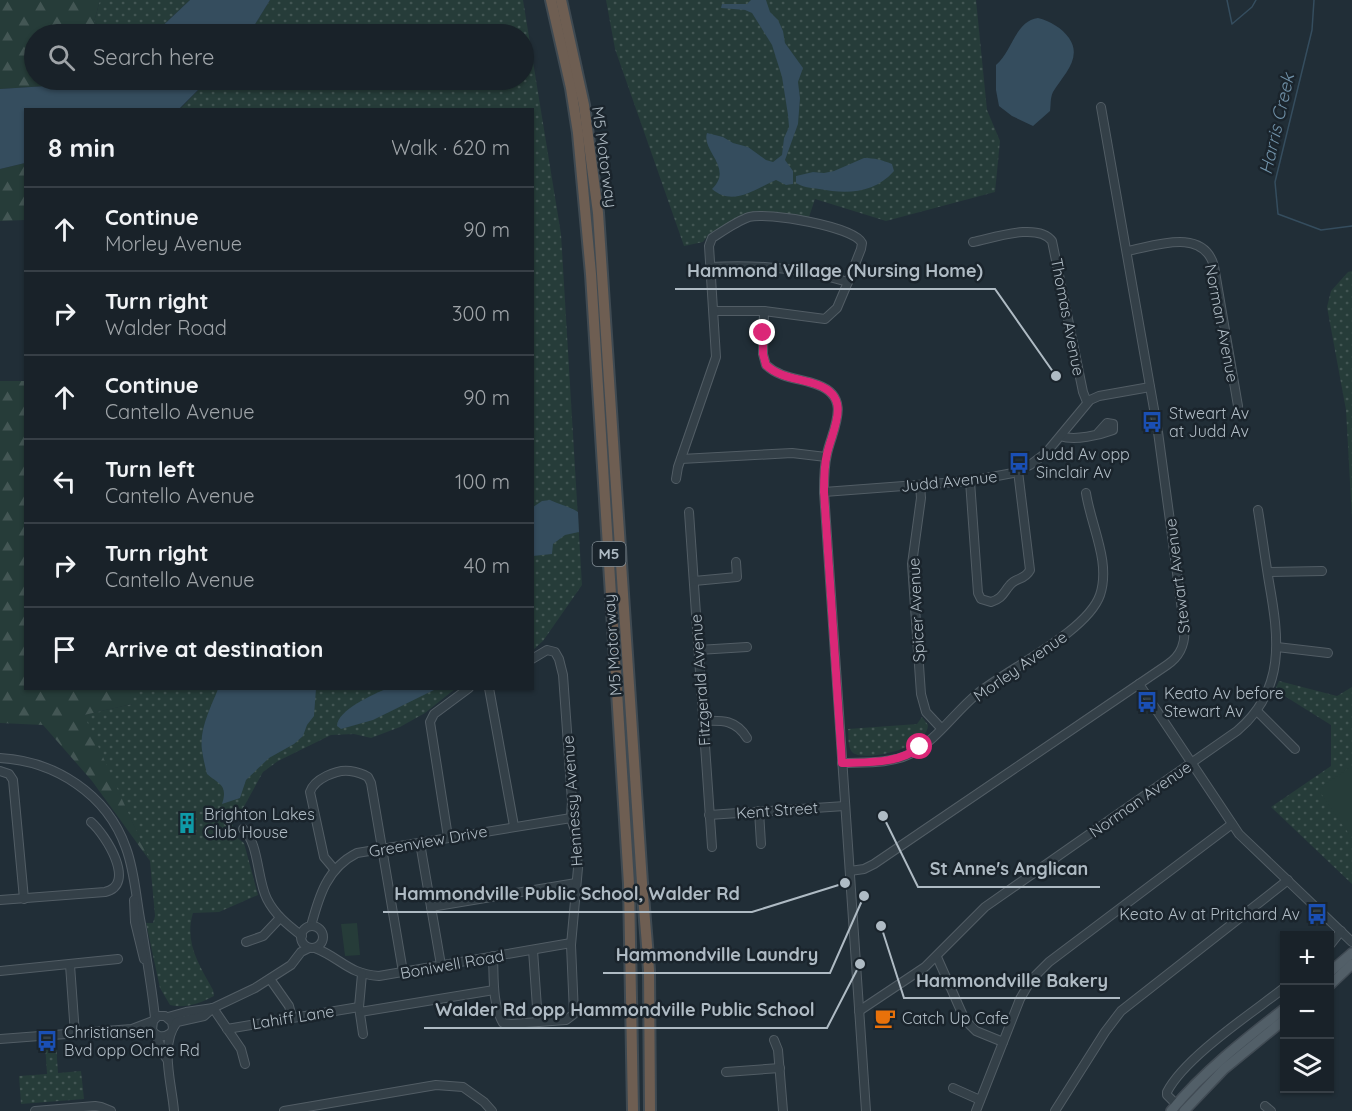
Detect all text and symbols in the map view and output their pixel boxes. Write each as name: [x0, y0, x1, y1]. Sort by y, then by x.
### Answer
search box: [24, 24, 534, 90]
icon: search: [45, 41, 78, 74]
text: Search here: [93, 43, 214, 71]
water label: Harris Creek: [1254, 70, 1300, 177]
street label: M5 Motorway: [588, 105, 622, 209]
text: 8 min: [48, 131, 115, 164]
text: Walk · 620 m: [391, 135, 510, 160]
text: Continue: [105, 203, 199, 231]
icon: ahead: [48, 213, 81, 246]
text: 90 m: [463, 217, 510, 242]
text: Morley Avenue: [105, 231, 242, 256]
callout: Hammond Village (Nursing Home): [675, 253, 995, 289]
street label: Thomas Avenue: [1047, 257, 1089, 377]
text: Hammond Village (Nursing Home): [687, 259, 983, 282]
street label: Norman Avenue: [1201, 262, 1243, 384]
text: Turn right: [105, 287, 209, 315]
icon: right: [48, 297, 81, 330]
text: 300 m: [452, 301, 510, 326]
text: Walder Road: [105, 315, 227, 340]
route end: [749, 319, 775, 345]
text: Continue: [105, 371, 199, 399]
icon: ahead: [48, 381, 81, 414]
text: 90 m: [463, 385, 510, 410]
text: Cantello Avenue: [105, 399, 255, 424]
place label: Stweart Av at Judd Av: [1169, 403, 1249, 441]
bus stop icon: Stweart Av at Judd Av: [1140, 410, 1164, 434]
place label: Judd Av opp Sinclair Av: [1036, 444, 1130, 482]
bus stop icon: Judd Av opp Sinclair Av: [1007, 451, 1031, 475]
text: Turn left: [105, 455, 195, 483]
icon: left: [48, 465, 81, 498]
street label: Judd Avenue: [900, 466, 998, 496]
text: 100 m: [455, 469, 510, 494]
text: Cantello Avenue: [105, 483, 255, 508]
street label: Stewart Avenue: [1160, 517, 1194, 635]
text: Turn right: [105, 539, 209, 567]
road number: M5: [592, 542, 626, 566]
icon: right: [48, 549, 81, 582]
text: 40 m: [464, 553, 510, 578]
street label: Spicer Avenue: [903, 557, 929, 663]
text: Cantello Avenue: [105, 567, 255, 592]
street label: M5 Motorway: [598, 593, 626, 697]
street label: Fitzgerald Avenue: [685, 613, 715, 747]
street label: Morley Avenue: [969, 626, 1071, 706]
icon: arrive: [48, 633, 81, 666]
text: Arrive at destination: [105, 635, 323, 663]
place label: Keato Av before Stewart Av: [1164, 683, 1284, 721]
bus stop icon: Keato Av before Stewart Av: [1135, 690, 1159, 714]
route start: [906, 733, 932, 759]
street label: Hennessy Avenue: [557, 735, 587, 867]
street label: Norman Avenue: [1085, 756, 1195, 842]
street label: Kent Street: [735, 797, 819, 823]
place label: Brighton Lakes Club House: [204, 804, 315, 842]
building icon: Brighton Lakes Club House: [175, 811, 199, 835]
street label: Greenview Drive: [367, 821, 489, 861]
callout: St Anne's Anglican: [918, 851, 1100, 887]
text: St Anne's Anglican: [930, 857, 1088, 880]
callout: Hammondville Public School, Walder Rd: [383, 876, 752, 912]
text: Hammondville Public School, Walder Rd: [394, 882, 740, 905]
bus stop icon: Keato Av at Pritchard Av: [1305, 902, 1329, 926]
place label: Keato Av at Pritchard Av: [1119, 904, 1300, 924]
map controls: [1280, 931, 1334, 1093]
button: +: [1280, 931, 1334, 985]
callout: Hammondville Laundry: [603, 937, 830, 973]
text: Hammondville Laundry: [616, 943, 818, 966]
street label: Boniwell Road: [398, 945, 506, 983]
callout: Hammondville Bakery: [904, 962, 1120, 998]
text: Hammondville Bakery: [916, 969, 1108, 992]
button: −: [1280, 985, 1334, 1039]
callout: Walder Rd opp Hammondville Public School: [424, 992, 827, 1028]
text: Walder Rd opp Hammondville Public School: [435, 998, 815, 1021]
street label: Lahiff Lane: [250, 1001, 336, 1033]
cafe icon: Catch Up Cafe: [873, 1006, 897, 1030]
place label: Catch Up Cafe: [902, 1008, 1009, 1028]
place label: Christiansen Bvd opp Ochre Rd: [64, 1022, 200, 1060]
bus stop icon: Christiansen Bvd opp Ochre Rd: [35, 1029, 59, 1053]
button: layers: [1280, 1039, 1334, 1093]

